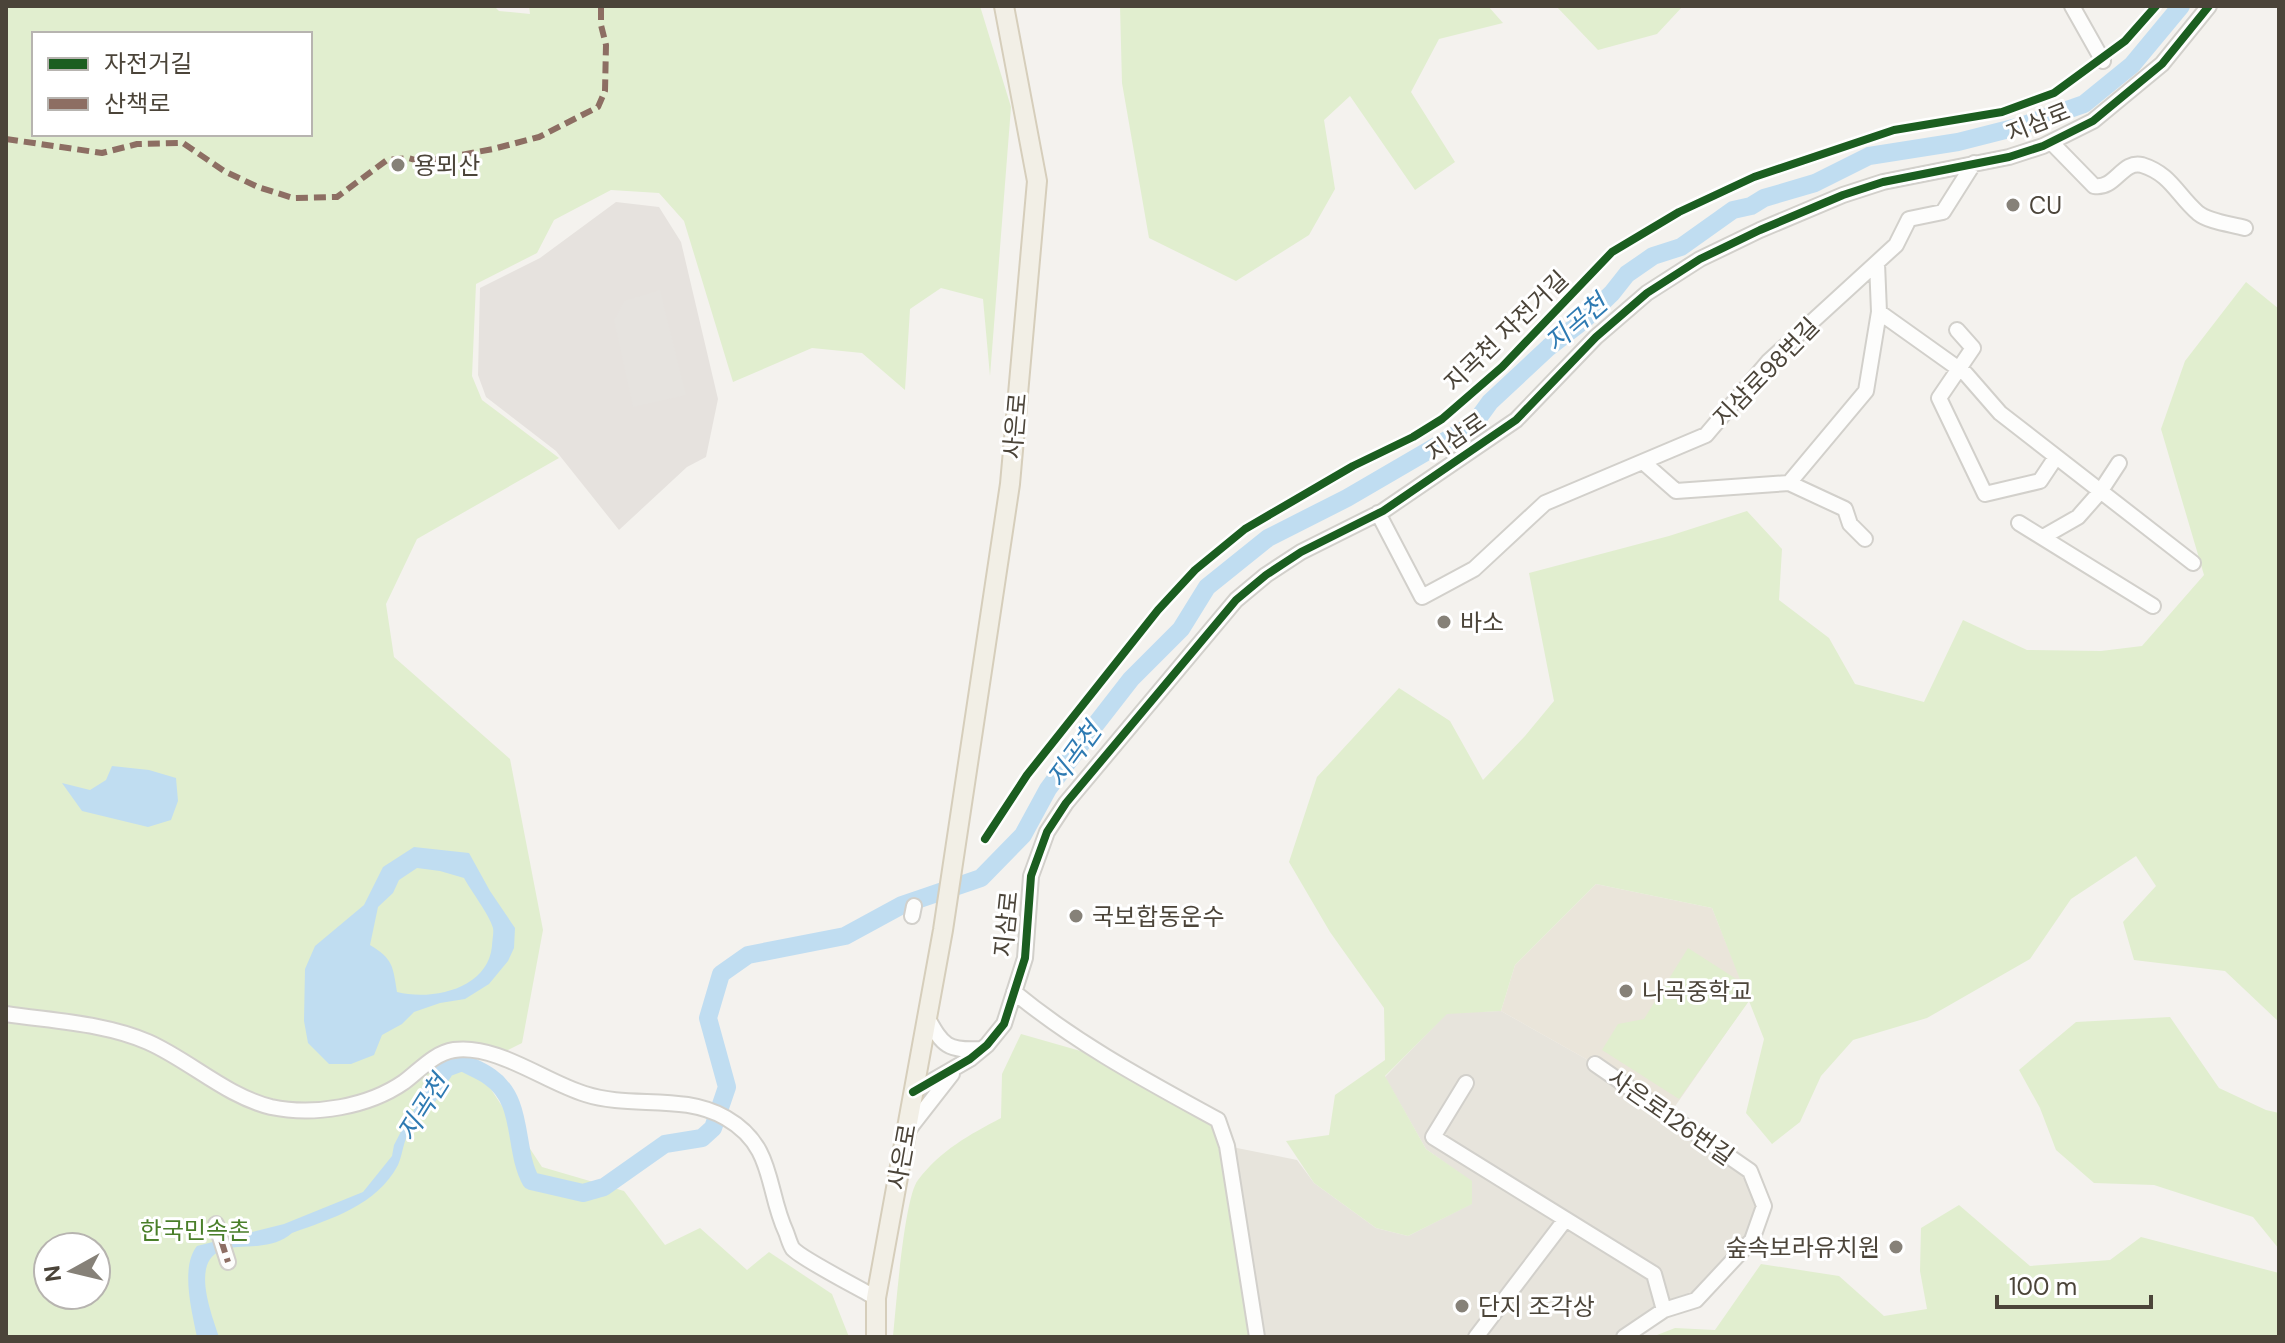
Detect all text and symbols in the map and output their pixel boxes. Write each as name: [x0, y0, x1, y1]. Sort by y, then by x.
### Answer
legend: [32, 32, 312, 136]
text: 자전거길: [104, 48, 192, 79]
text: 산책로: [104, 88, 170, 119]
street label: 지삼로: [2001, 95, 2075, 149]
place label: 용뫼산: [414, 150, 480, 181]
marker: 용뫼산: [389, 156, 407, 174]
place label: CU: [2029, 190, 2062, 221]
marker: CU: [2004, 196, 2022, 214]
street label: 지곡천 자전거길: [1437, 264, 1575, 398]
water label: 지곡천: [1538, 285, 1617, 359]
street label: 지삼로98번길: [1706, 311, 1826, 433]
street label: 사은로: [997, 392, 1033, 460]
street label: 지삼로: [1420, 405, 1492, 469]
place label: 바소: [1460, 607, 1504, 638]
marker: 바소: [1435, 613, 1453, 631]
water label: 지곡천: [1039, 713, 1111, 794]
street label: 지삼로: [987, 889, 1025, 959]
place label: 국보합동운수: [1092, 901, 1224, 932]
marker: 국보합동운수: [1067, 907, 1085, 925]
place label: 나곡중학교: [1642, 976, 1752, 1007]
marker: 나곡중학교: [1617, 982, 1635, 1000]
street label: 사은로126번길: [1602, 1062, 1740, 1172]
water label: 지곡천: [390, 1066, 458, 1147]
street label: 사은로: [881, 1122, 923, 1192]
park label: 한국민속촌: [140, 1215, 250, 1246]
north arrow: [32, 1231, 112, 1311]
place label: 숲속보라유치원: [1725, 1232, 1880, 1263]
marker: 숲속보라유치원: [1887, 1238, 1905, 1256]
scale bar: [1997, 1259, 2151, 1309]
text: N: [37, 1264, 68, 1284]
text: 100 m: [2009, 1271, 2077, 1302]
place label: 단지 조각상: [1478, 1291, 1595, 1322]
marker: 단지 조각상: [1453, 1297, 1471, 1315]

